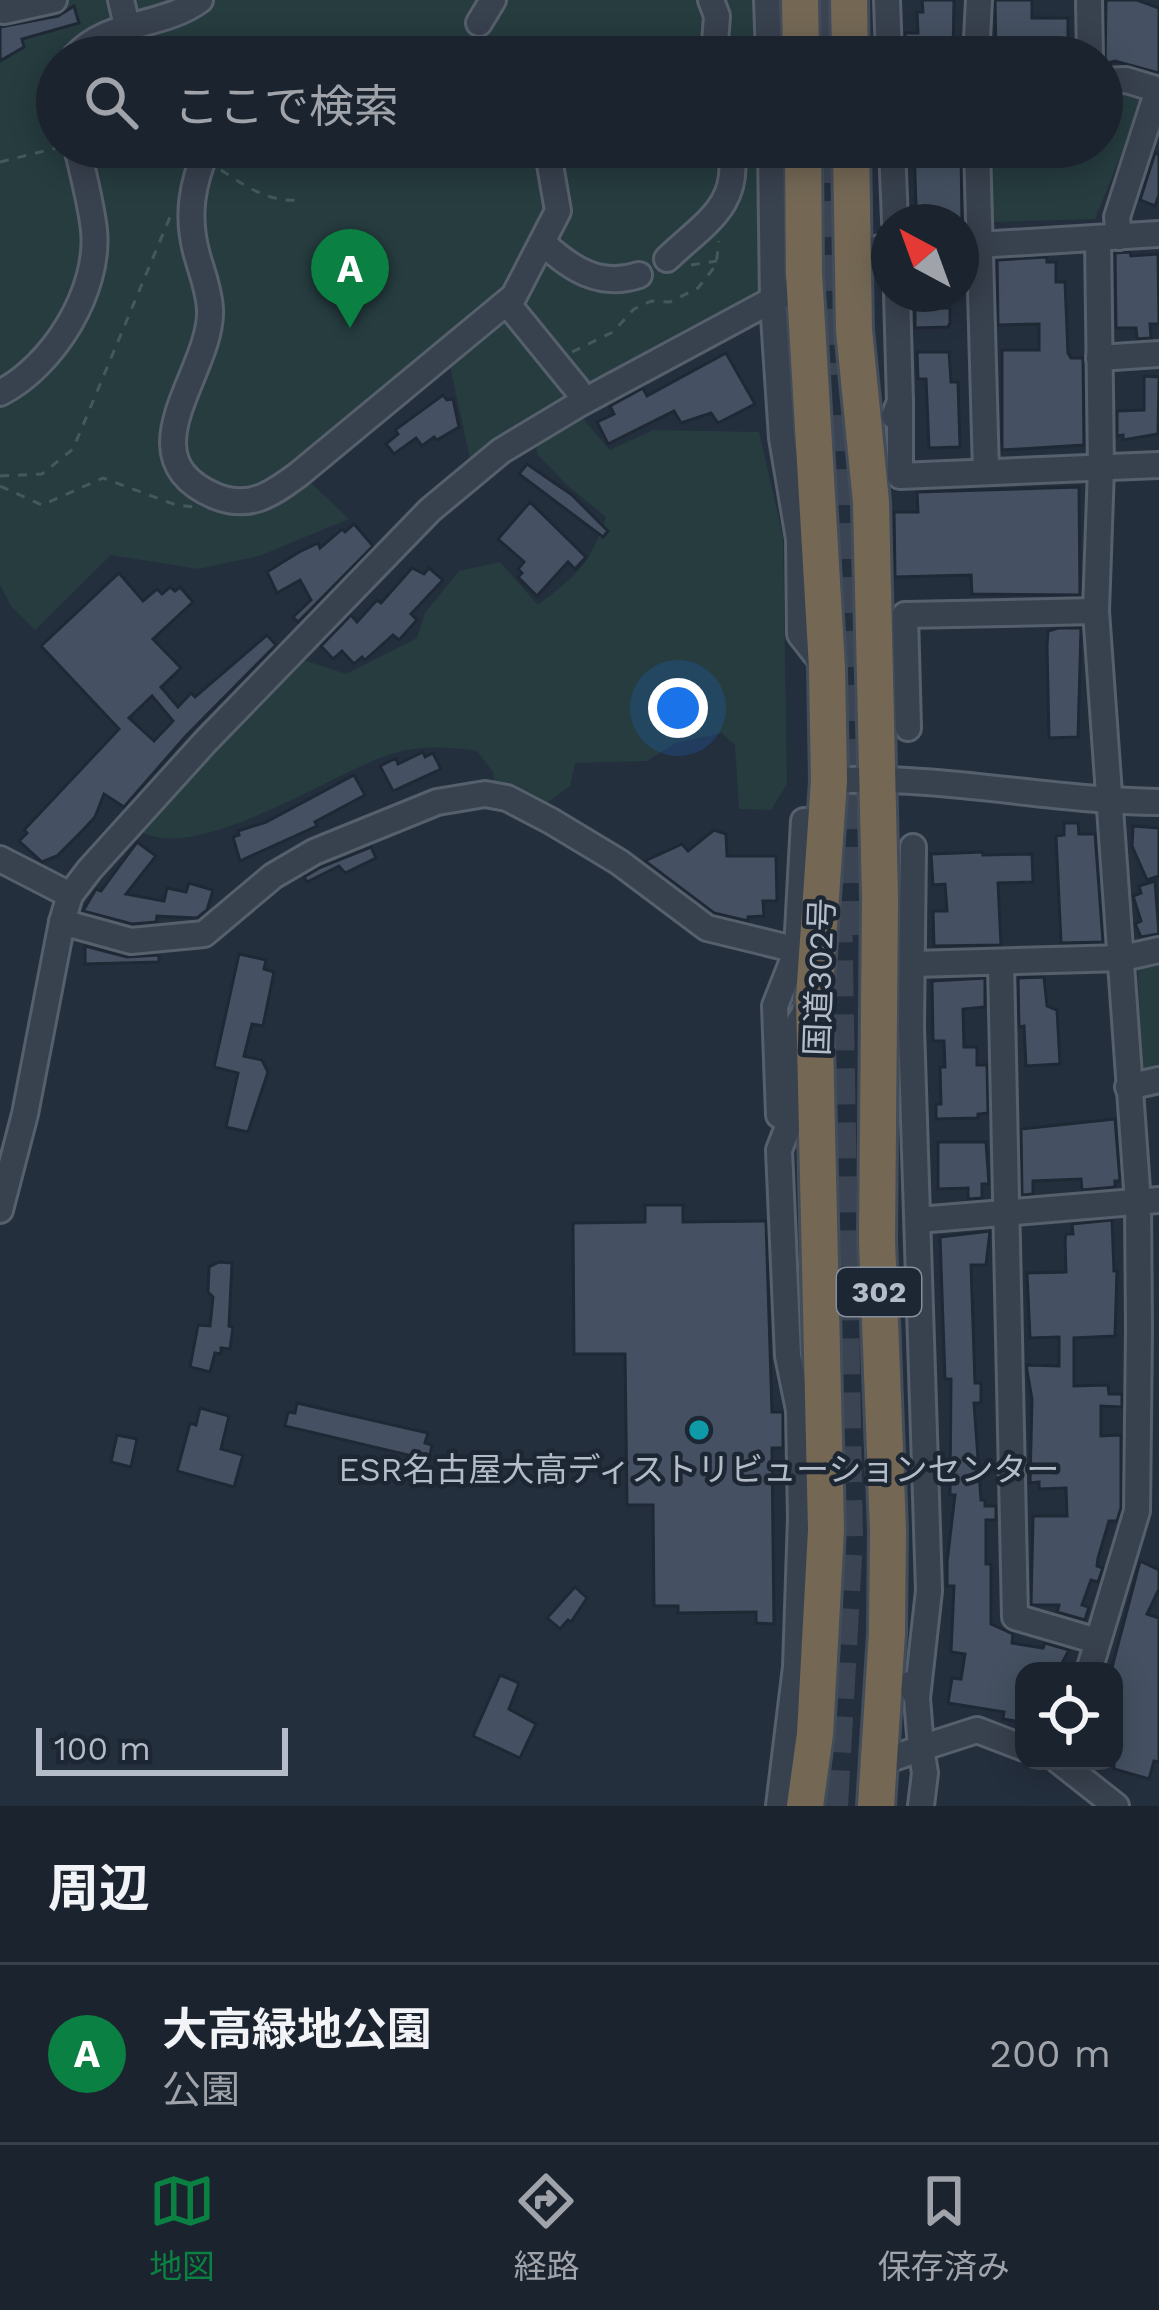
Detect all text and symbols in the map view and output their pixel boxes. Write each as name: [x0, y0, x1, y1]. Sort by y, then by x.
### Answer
search box: [36, 36, 1123, 168]
icon: search: [78, 69, 144, 135]
text: ここで検索: [174, 80, 399, 133]
north arrow: [871, 204, 979, 312]
pin: A: [311, 229, 389, 328]
your location: [648, 678, 708, 738]
street label: 国道302号: [797, 897, 842, 1057]
road number: 302: [837, 1268, 921, 1316]
marker: ESR名古屋大高ディストリビューションセンター: [686, 1417, 712, 1443]
place label: ESR名古屋大高ディストリビューションセンター: [338, 1450, 1060, 1489]
map controls: [1015, 1662, 1123, 1770]
button: locate: [1015, 1662, 1123, 1770]
scale bar: [36, 1722, 288, 1775]
text: 100 m: [54, 1729, 151, 1768]
text: 周辺: [48, 1859, 150, 1918]
text: 大高緑地公園: [162, 2003, 432, 2056]
text: A: [74, 2031, 100, 2076]
text: 200 m: [989, 2031, 1111, 2076]
text: 公園: [162, 2067, 240, 2112]
tab: 地図: [149, 2168, 215, 2288]
tab: 経路: [513, 2168, 579, 2288]
tab: 保存済み: [878, 2168, 1010, 2288]

